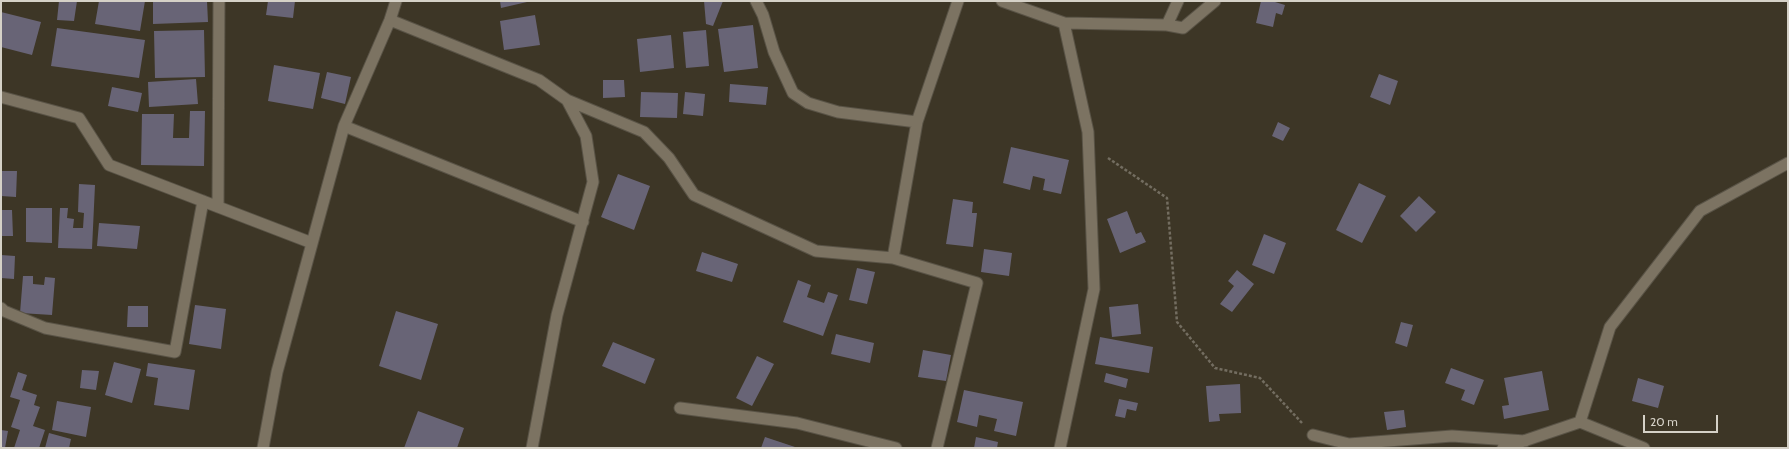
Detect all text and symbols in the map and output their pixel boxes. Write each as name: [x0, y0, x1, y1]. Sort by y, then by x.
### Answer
scale bar: [1645, 407, 1720, 433]
text: 20 m: [1650, 414, 1678, 429]

